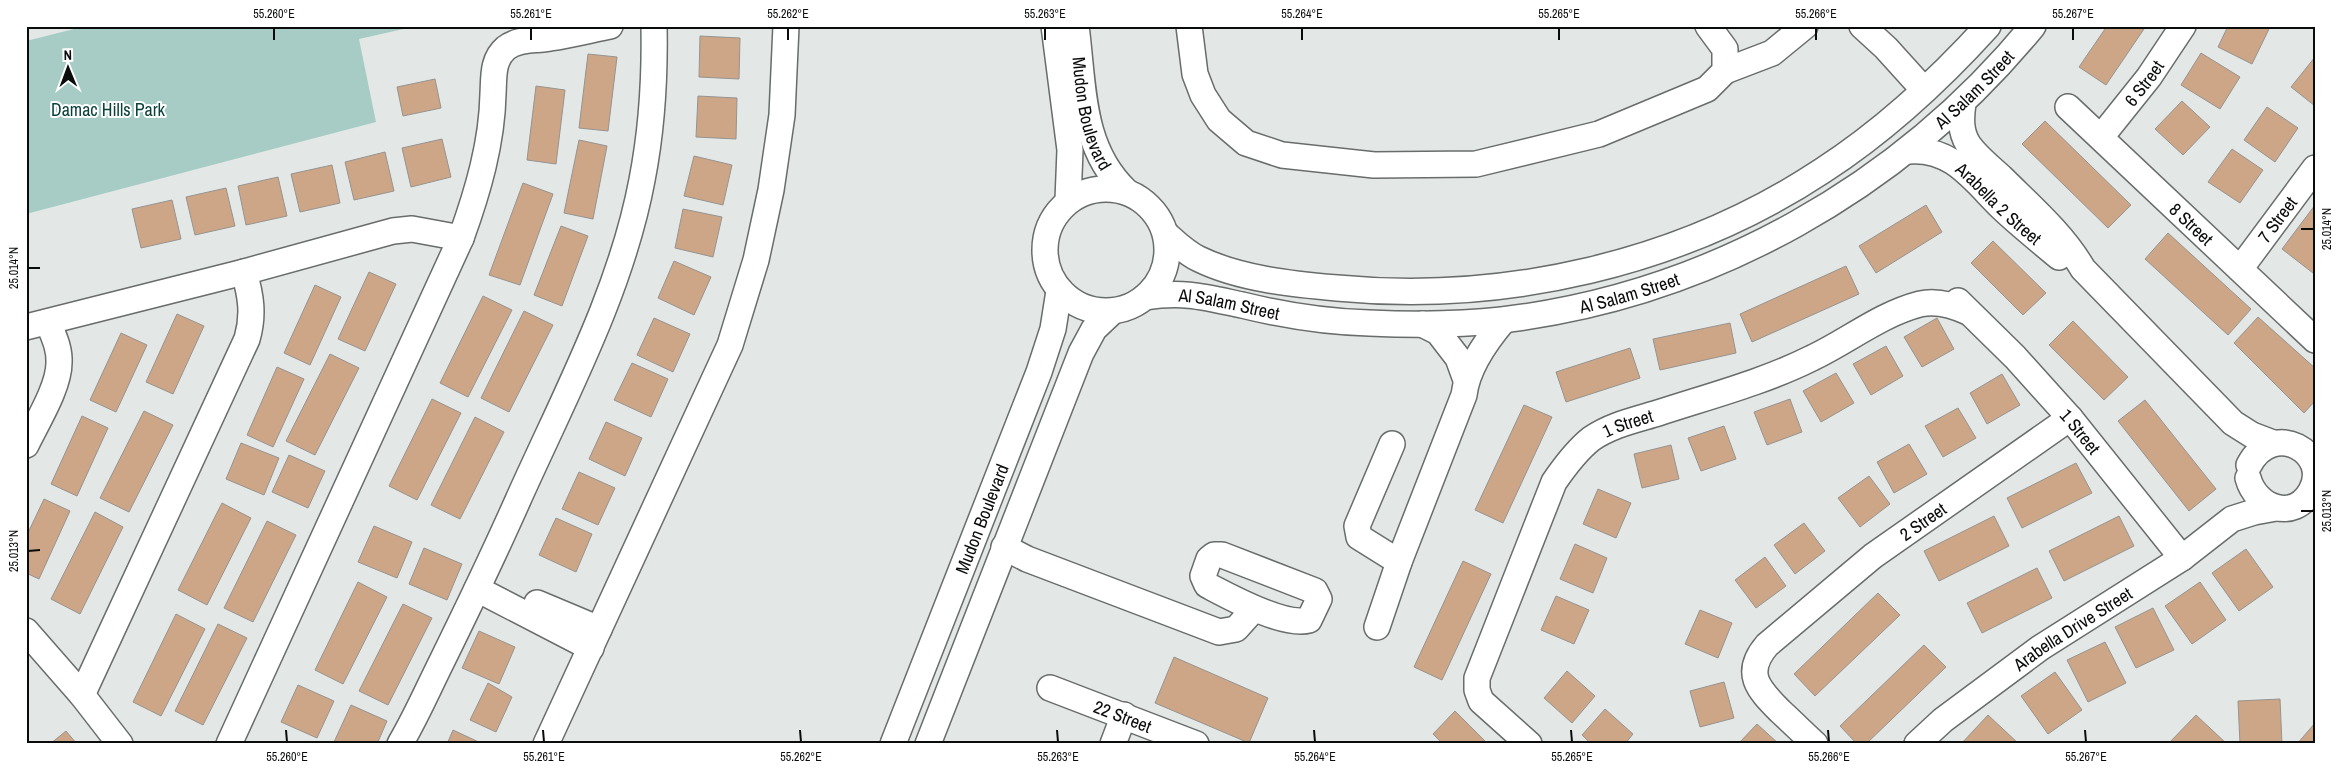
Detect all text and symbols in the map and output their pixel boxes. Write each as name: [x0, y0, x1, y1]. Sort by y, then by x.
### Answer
text: 55.260°E: [253, 6, 295, 22]
text: 55.261°E: [510, 6, 552, 22]
text: 55.262°E: [767, 6, 809, 22]
text: 55.263°E: [1024, 6, 1066, 22]
text: 55.264°E: [1281, 6, 1323, 22]
text: 55.265°E: [1538, 6, 1580, 22]
text: 55.266°E: [1795, 6, 1837, 22]
text: 55.267°E: [2052, 6, 2094, 22]
north arrow: [42, 42, 92, 92]
street label: Al Salam Street: [1928, 44, 2019, 135]
text: N: [63, 46, 72, 64]
street label: 6 Street: [2118, 55, 2169, 111]
street label: Mudon Boulevard: [1067, 56, 1118, 175]
park label: Damac Hills Park: [51, 97, 166, 122]
street label: Arabella 2 Street: [1950, 155, 2047, 250]
street label: 7 Street: [2251, 191, 2302, 247]
street label: 8 Street: [2164, 197, 2219, 251]
text: 25.014°N: [2319, 208, 2335, 250]
text: 25.014°N: [6, 247, 22, 289]
street label: Al Salam Street: [1576, 266, 1683, 319]
street label: Al Salam Street: [1177, 282, 1282, 325]
street label: 1 Street: [1598, 403, 1656, 443]
street label: 1 Street: [2055, 403, 2107, 459]
street label: Mudon Boulevard: [949, 460, 1014, 577]
text: 25.013°N: [2319, 490, 2335, 532]
street label: 2 Street: [1894, 496, 1951, 546]
text: 25.013°N: [6, 530, 22, 572]
street label: Arabella Drive Street: [2007, 580, 2137, 677]
street label: 22 Street: [1090, 694, 1155, 738]
text: 55.260°E: [266, 749, 308, 765]
text: 55.261°E: [523, 749, 565, 765]
text: 55.262°E: [780, 749, 822, 765]
text: 55.263°E: [1037, 749, 1079, 765]
text: 55.264°E: [1294, 749, 1336, 765]
text: 55.265°E: [1551, 749, 1593, 765]
text: 55.266°E: [1808, 749, 1850, 765]
text: 55.267°E: [2065, 749, 2107, 765]

